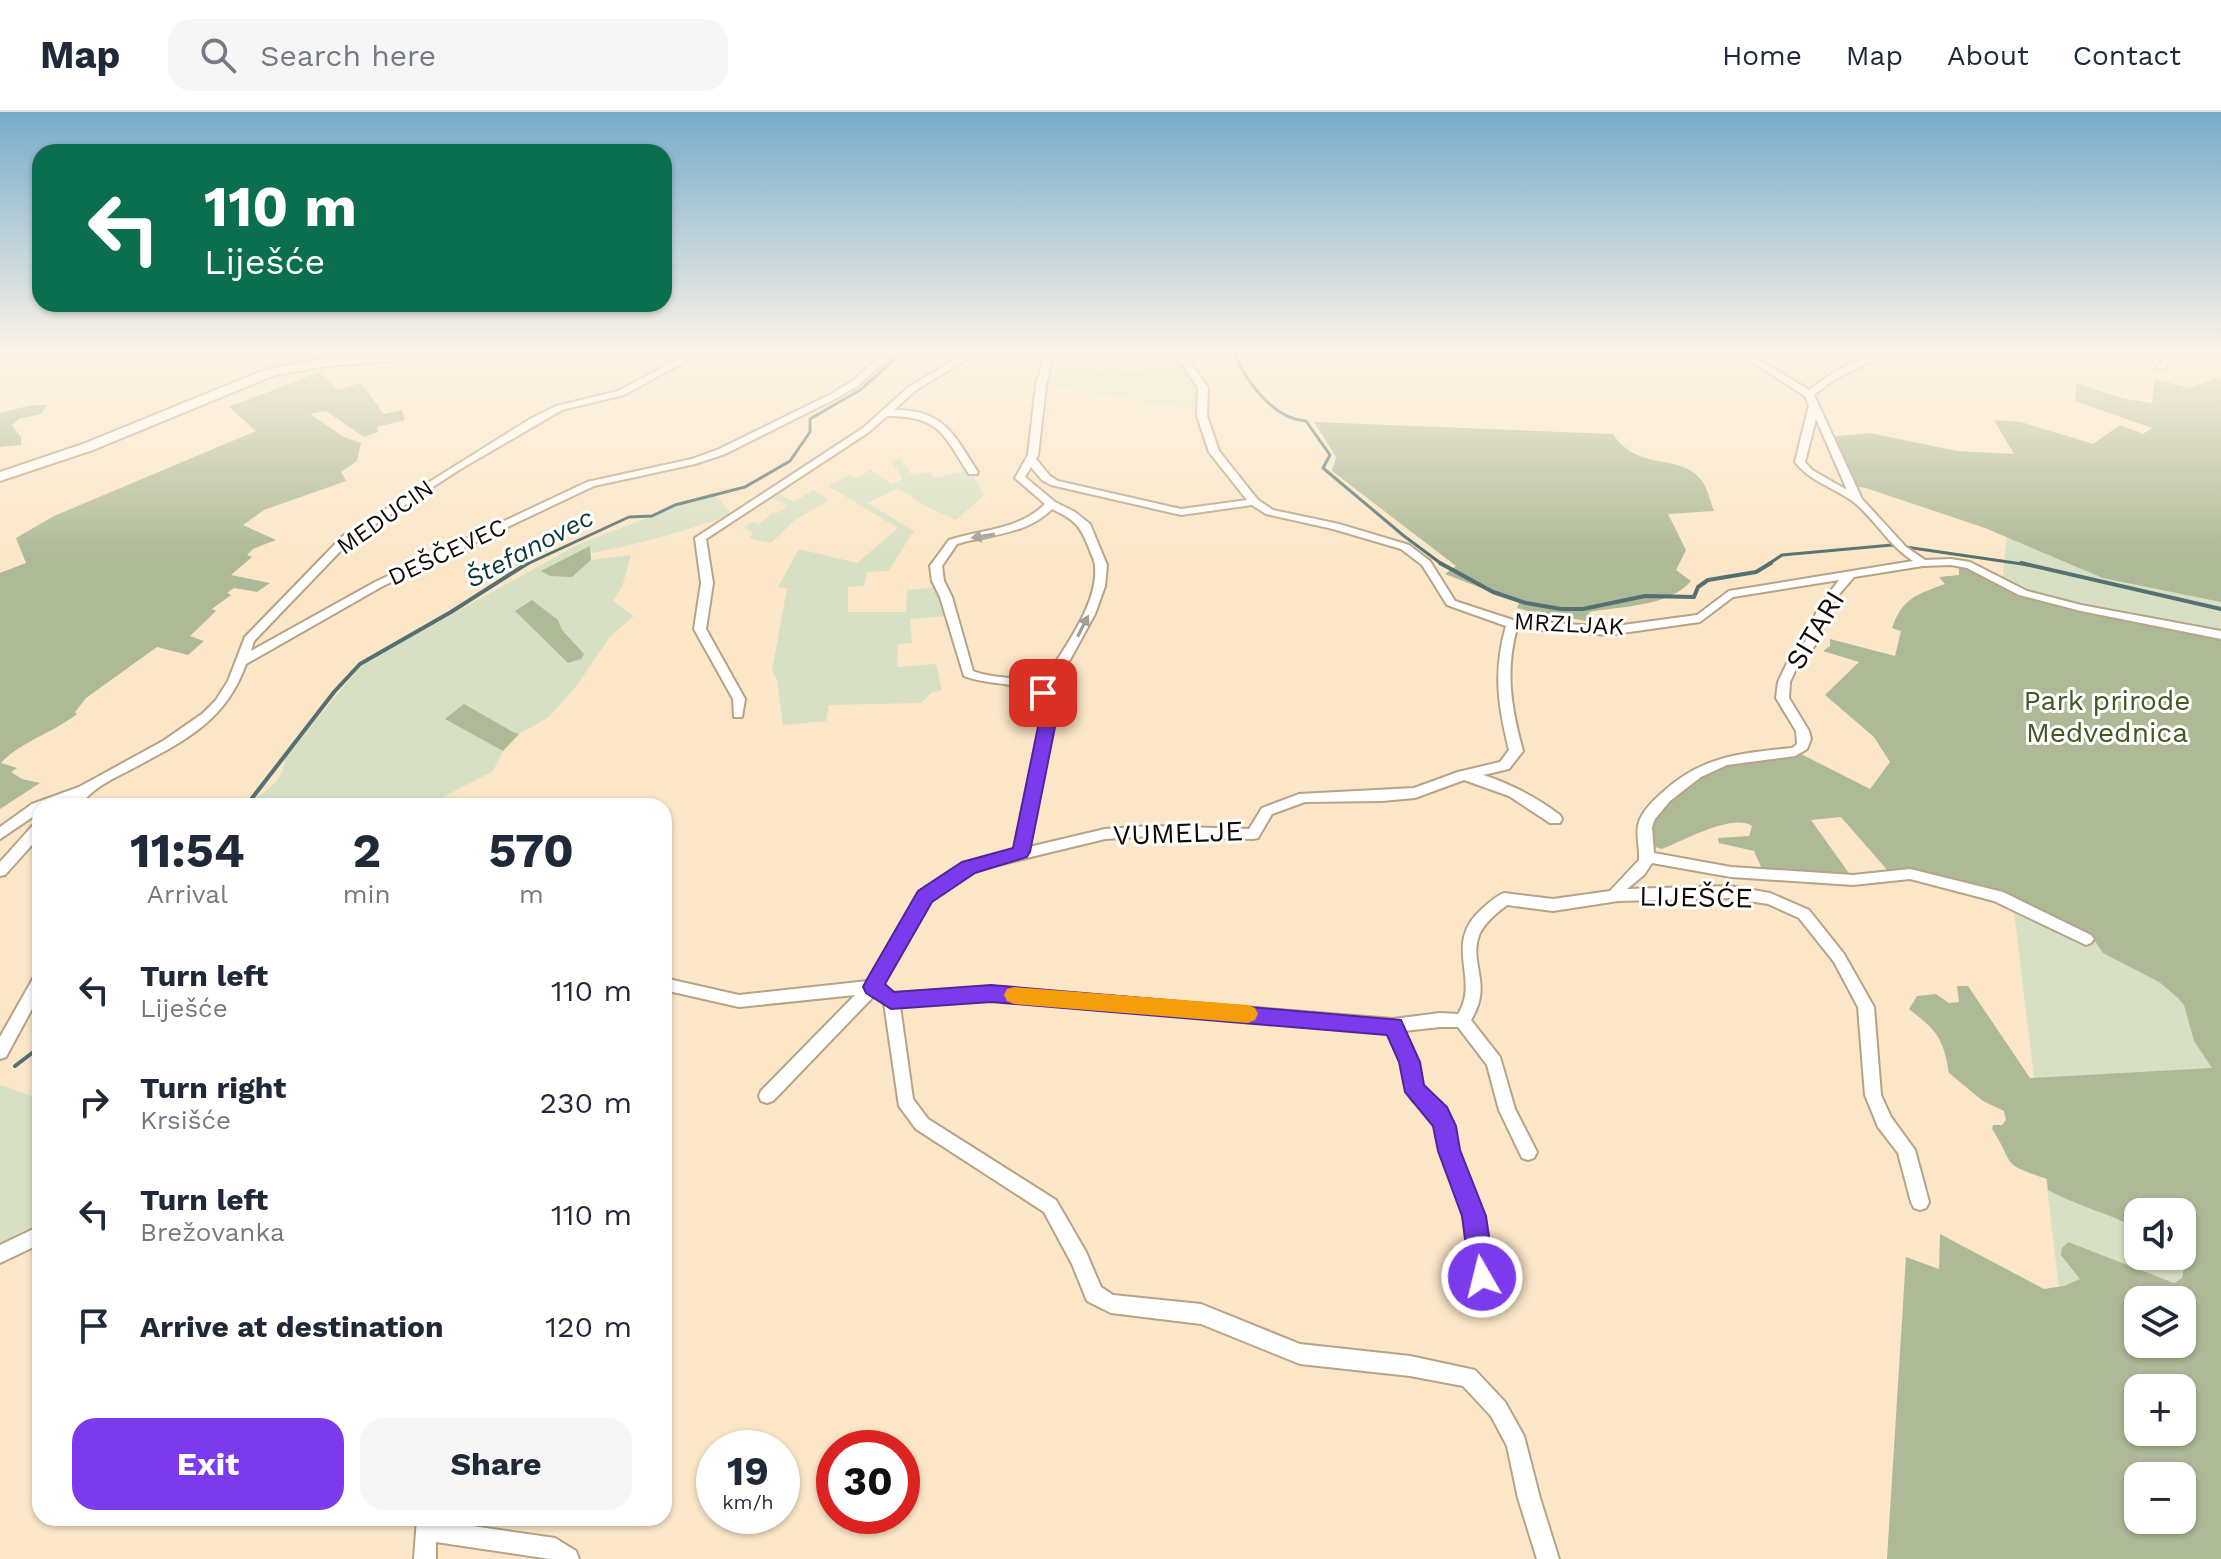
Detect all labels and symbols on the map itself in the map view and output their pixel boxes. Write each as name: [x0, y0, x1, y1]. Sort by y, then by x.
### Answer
street label: MEDUCIN: [331, 474, 439, 560]
water label: Štefanovec: [460, 502, 598, 594]
street label: DEŠČEVEC: [384, 513, 510, 591]
one-way arrow: [970, 530, 995, 543]
street label: SITARI: [1779, 585, 1851, 675]
street label: MRZLJAK: [1513, 607, 1625, 641]
one-way arrow: [1076, 615, 1089, 638]
pin: [1009, 659, 1077, 727]
park label: Park prirode Medvednica: [2023, 684, 2191, 749]
street label: VUMELJE: [1112, 814, 1244, 852]
street label: LIJEŠĆE: [1639, 880, 1753, 914]
position arrow: [1440, 1235, 1524, 1319]
speed limit sign: 30: [816, 1430, 920, 1534]

